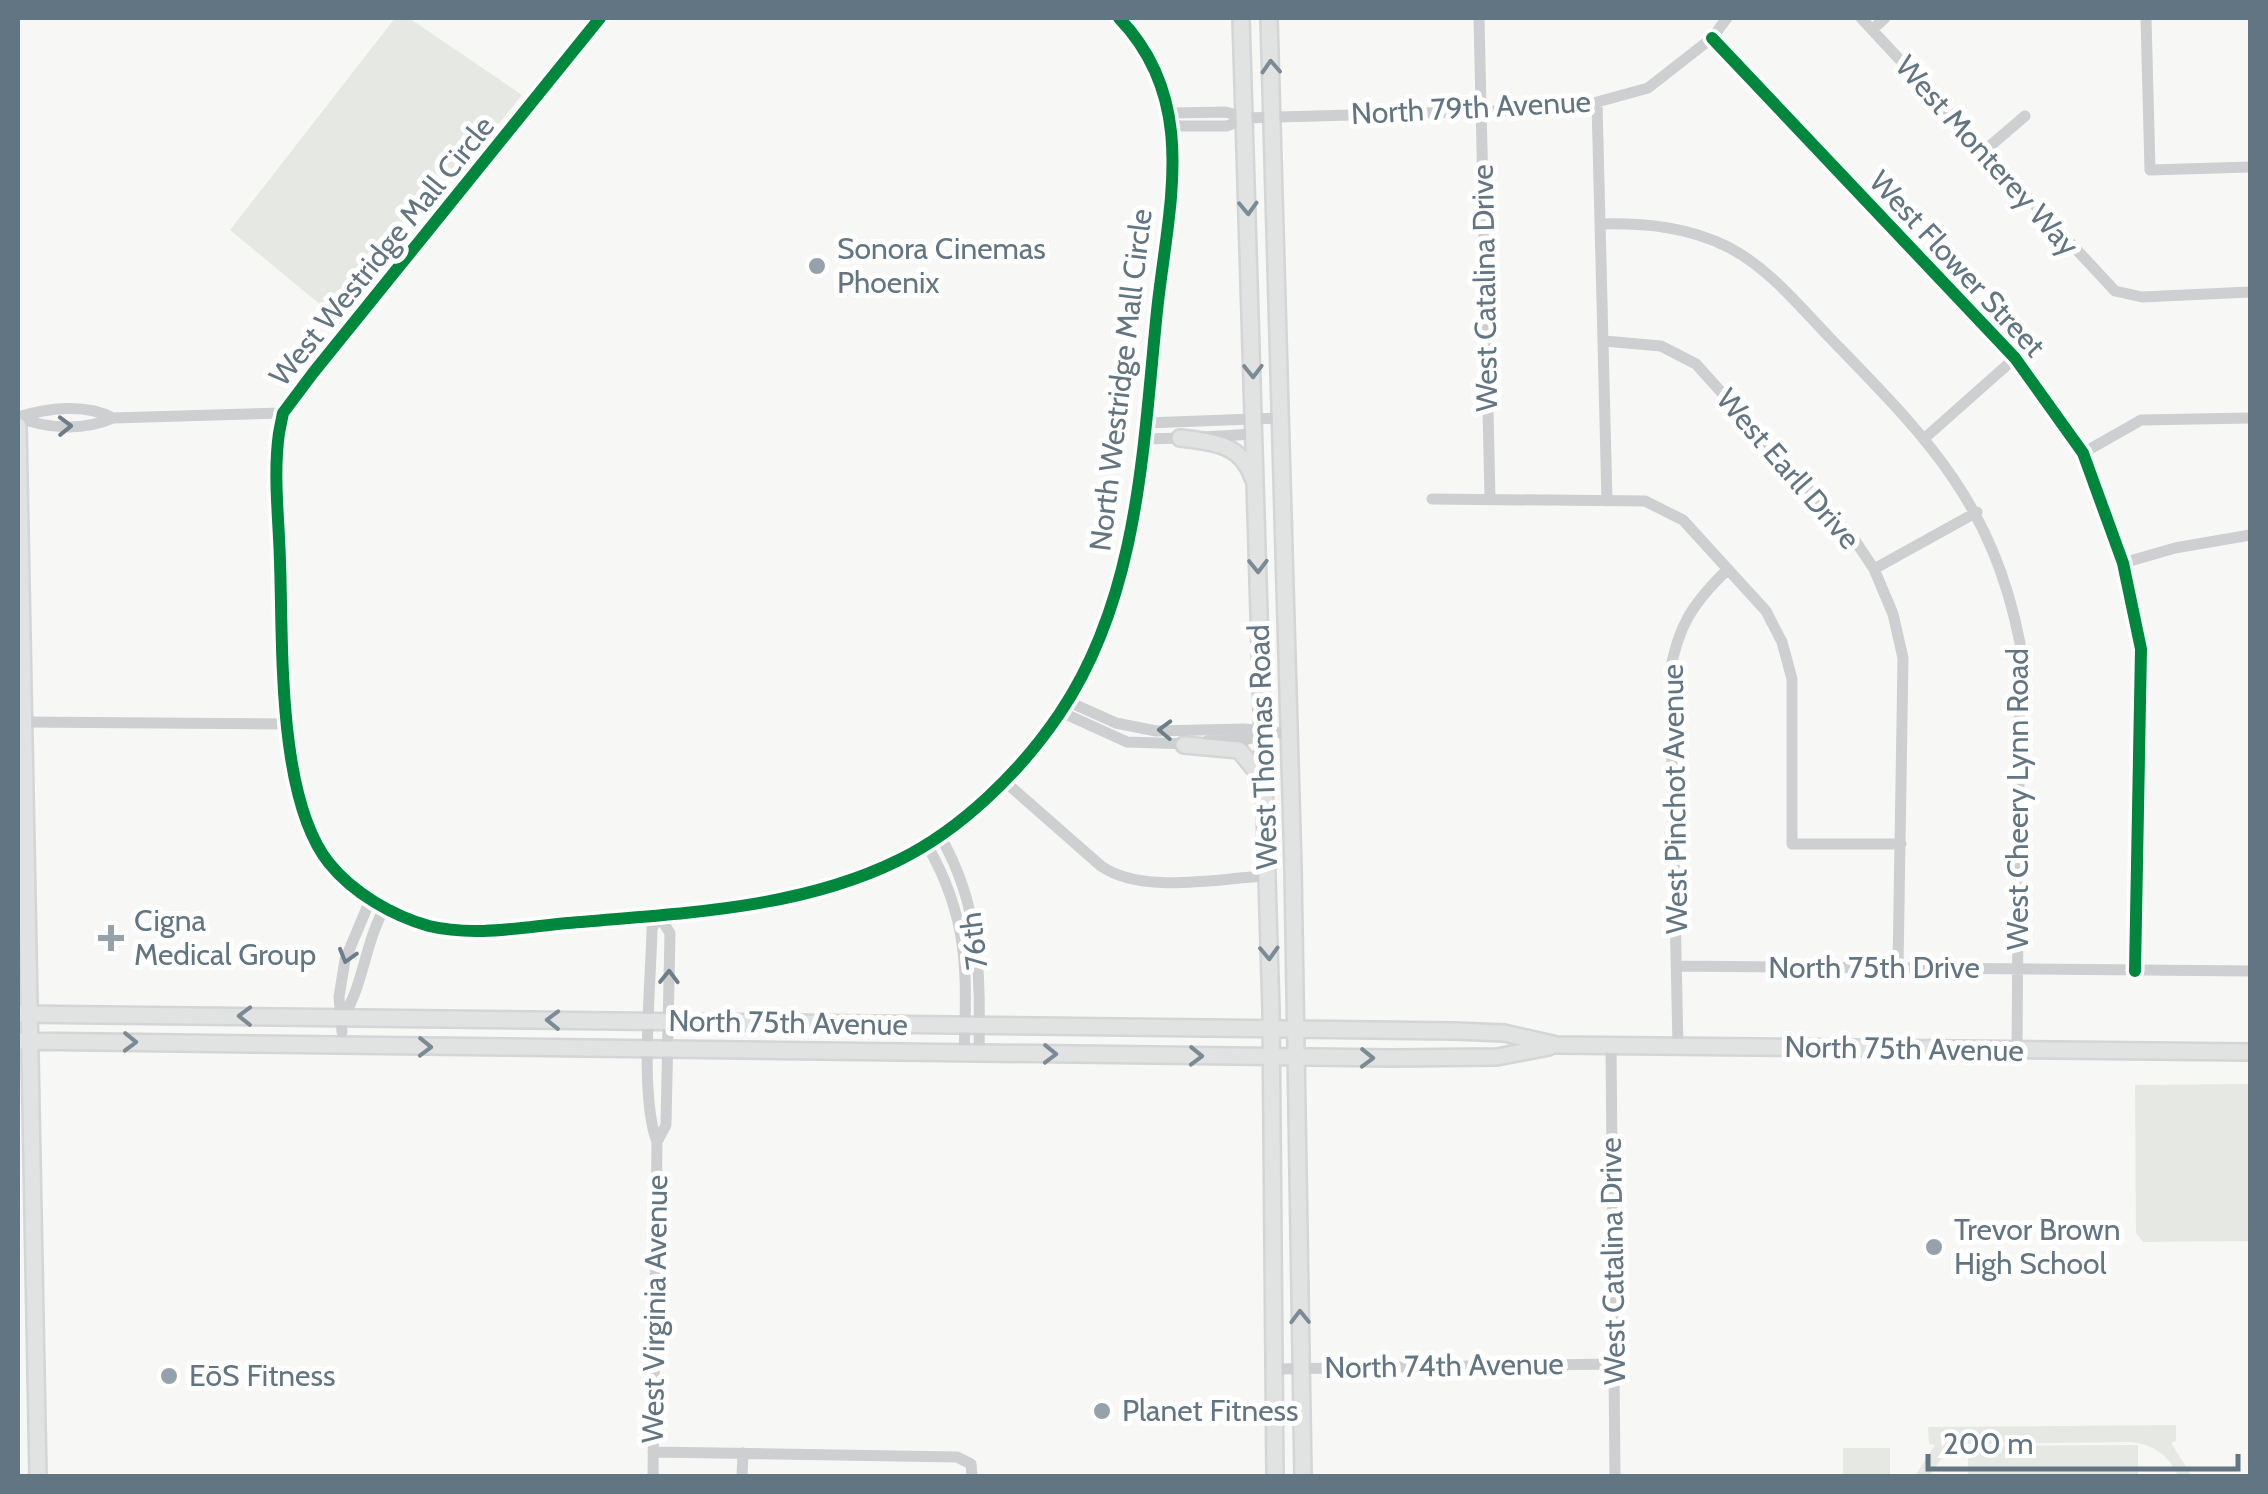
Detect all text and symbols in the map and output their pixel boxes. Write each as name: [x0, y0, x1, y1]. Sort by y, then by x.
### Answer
street label: West Monterey Way: [1888, 48, 2087, 263]
one-way arrow: [1261, 59, 1282, 75]
street label: North 79th Avenue: [1350, 83, 1592, 132]
street label: West Westridge Mall Circle: [261, 108, 502, 393]
street label: West Flower Street: [1862, 163, 2053, 364]
street label: West Catalina Drive: [1464, 164, 1505, 412]
one-way arrow: [1238, 200, 1259, 216]
street label: North Westridge Mall Circle: [1081, 207, 1160, 553]
place label: Sonora Cinemas Phoenix: [837, 230, 1046, 301]
marker: Sonora Cinemas Phoenix: [806, 255, 828, 277]
one-way arrow: [1243, 364, 1264, 380]
street label: West Earll Drive: [1709, 381, 1868, 556]
one-way arrow: [58, 415, 74, 436]
one-way arrow: [1247, 558, 1269, 574]
street label: West Thomas Road: [1240, 624, 1285, 870]
street label: West Cheery Lynn Road: [1999, 648, 2036, 950]
street label: West Pinchot Avenue: [1654, 664, 1695, 934]
one-way arrow: [1157, 720, 1173, 741]
place label: Cigna Medical Group: [134, 902, 316, 973]
street label: 76th: [952, 910, 995, 972]
marker: Cigna Medical Group: [98, 925, 124, 951]
one-way arrow: [1258, 945, 1279, 961]
one-way arrow: [338, 947, 359, 964]
street label: North 75th Drive: [1768, 949, 1980, 986]
one-way arrow: [658, 969, 680, 984]
street label: North 75th Avenue: [668, 1002, 908, 1043]
one-way arrow: [237, 1005, 253, 1026]
one-way arrow: [545, 1009, 561, 1030]
street label: North 75th Avenue: [1784, 1028, 2024, 1069]
one-way arrow: [122, 1032, 138, 1053]
one-way arrow: [418, 1036, 434, 1057]
one-way arrow: [1044, 1043, 1059, 1065]
one-way arrow: [1190, 1045, 1205, 1067]
one-way arrow: [1359, 1047, 1375, 1068]
street label: West Catalina Drive: [1592, 1137, 1633, 1385]
street label: West Virginia Avenue: [634, 1174, 675, 1444]
place label: Trevor Brown High School: [1954, 1211, 2121, 1282]
marker: Trevor Brown High School: [1923, 1236, 1945, 1258]
one-way arrow: [1289, 1309, 1311, 1324]
street label: North 74th Avenue: [1324, 1345, 1564, 1386]
place label: EōS Fitness: [189, 1357, 335, 1394]
marker: EōS Fitness: [158, 1365, 180, 1387]
place label: Planet Fitness: [1122, 1392, 1298, 1429]
marker: Planet Fitness: [1091, 1400, 1113, 1422]
scale bar: [1928, 1409, 2238, 1471]
text: 200 m: [1943, 1425, 2034, 1462]

